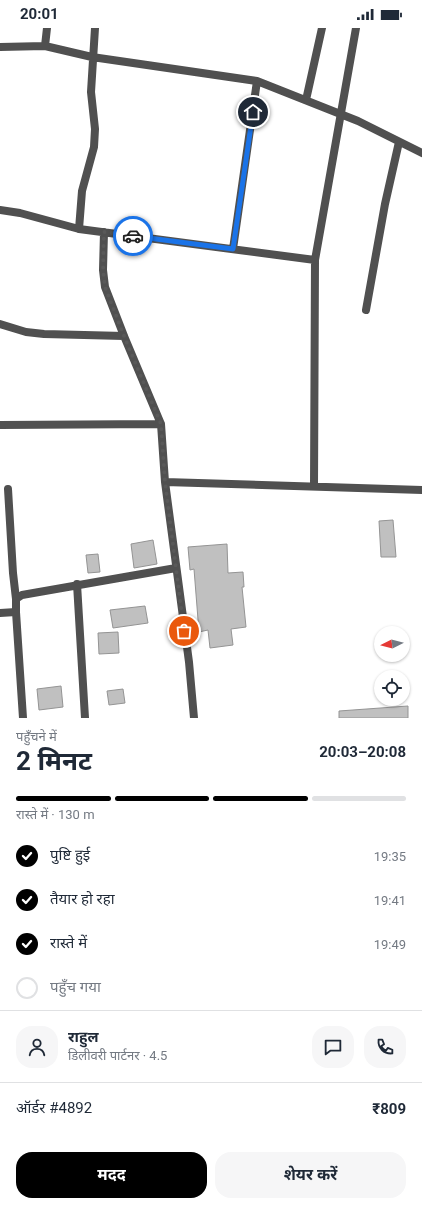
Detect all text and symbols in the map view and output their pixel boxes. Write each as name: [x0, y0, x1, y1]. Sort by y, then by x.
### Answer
text: 20:01: [20, 5, 59, 23]
pin: [236, 95, 270, 129]
icon: home: [242, 101, 264, 123]
courier: [113, 216, 153, 256]
icon: car: [122, 225, 144, 247]
pin: [167, 614, 201, 648]
icon: bag: [173, 620, 195, 642]
north arrow: [374, 626, 410, 662]
map controls: [374, 626, 410, 706]
button: locate: [374, 670, 410, 706]
text: पहुँचने में: [16, 729, 57, 744]
text: 20:03–20:08: [319, 743, 406, 761]
text: 2 मिनट: [16, 746, 92, 776]
text: रास्ते में · 130 m: [16, 807, 95, 822]
icon: check: [16, 845, 38, 867]
text: पुष्टि हुई: [50, 846, 90, 864]
text: 19:35: [374, 849, 406, 864]
icon: check: [16, 889, 38, 911]
text: तैयार हो रहा: [50, 890, 115, 908]
text: 19:41: [374, 893, 406, 908]
icon: check: [16, 933, 38, 955]
text: रास्ते में: [50, 934, 87, 952]
text: 19:49: [374, 937, 406, 952]
text: पहुँच गया: [50, 978, 101, 996]
button: person: [16, 1026, 58, 1068]
button: chat: [312, 1026, 354, 1068]
button: phone: [364, 1026, 406, 1068]
text: राहुल: [68, 1028, 99, 1046]
text: डिलीवरी पार्टनर · 4.5: [68, 1048, 167, 1063]
text: ऑर्डर #4892: [16, 1099, 92, 1117]
text: ₹809: [372, 1100, 406, 1118]
button: मदद: [16, 1152, 207, 1198]
button: शेयर करें: [215, 1152, 406, 1198]

